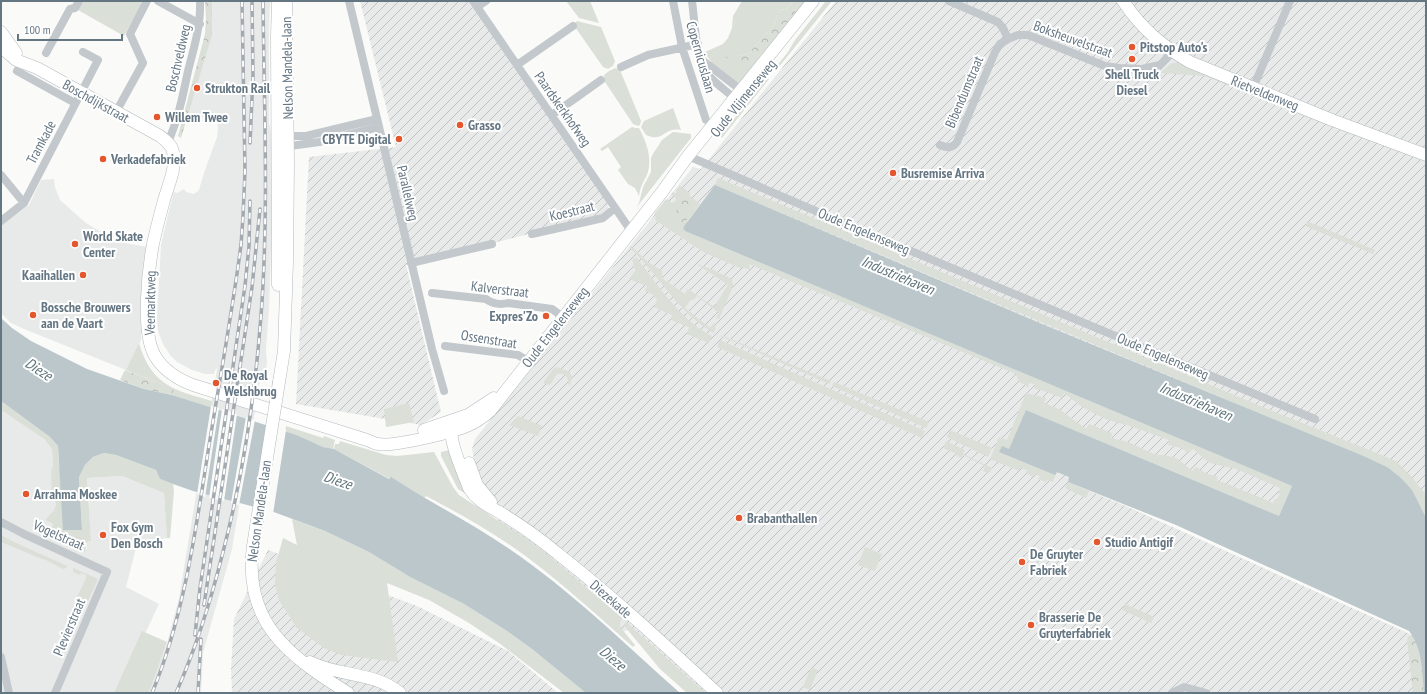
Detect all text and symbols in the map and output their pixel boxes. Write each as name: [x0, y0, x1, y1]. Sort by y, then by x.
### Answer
scale bar: [18, 16, 122, 42]
street label: Boksheuvelstraat: [1031, 16, 1115, 62]
street label: Nelson Mandela-laan: [277, 17, 297, 119]
street label: Copernicuslaan: [682, 19, 720, 95]
text: 100 m: [24, 22, 51, 37]
street label: Boschveldweg: [161, 22, 195, 94]
place label: Pitstop Auto's: [1140, 38, 1208, 56]
marker: Pitstop Auto's: [1127, 42, 1137, 52]
street label: Bibendumstraat: [941, 53, 987, 131]
marker: Shell Truck Diesel: [1127, 54, 1137, 64]
street label: Oude Vlijmenseweg: [706, 55, 780, 141]
place label: Shell Truck Diesel: [1105, 65, 1159, 99]
street label: Paardskerkhofweg: [530, 68, 596, 150]
street label: Rietveldenweg: [1228, 71, 1302, 115]
street label: Boschdijkstraat: [59, 75, 133, 127]
place label: Strukton Rail: [205, 79, 271, 97]
marker: Strukton Rail: [192, 83, 202, 93]
place label: Willem Twee: [164, 108, 228, 126]
marker: Willem Twee: [152, 112, 162, 122]
place label: Grasso: [468, 116, 501, 134]
street label: Tramkade: [22, 117, 60, 167]
marker: Grasso: [455, 120, 465, 130]
place label: CBYTE Digital: [322, 130, 392, 148]
marker: CBYTE Digital: [394, 134, 404, 144]
place label: Verkadefabriek: [110, 150, 186, 168]
marker: Verkadefabriek: [98, 154, 108, 164]
street label: Parallelweg: [393, 163, 423, 223]
place label: Busremise Arriva: [901, 164, 985, 182]
marker: Busremise Arriva: [888, 168, 898, 178]
street label: Koestraat: [548, 197, 596, 225]
street label: Oude Engelenseweg: [815, 204, 913, 258]
place label: World Skate Center: [82, 227, 143, 261]
marker: World Skate Center: [70, 239, 80, 249]
water label: Industriehaven: [859, 251, 938, 299]
place label: Kaaihallen: [22, 266, 75, 284]
marker: Kaaihallen: [78, 270, 88, 280]
street label: Veemarktweg: [140, 270, 160, 337]
street label: Kalverstraat: [470, 277, 530, 301]
street label: Oude Engelenseweg: [518, 283, 592, 371]
place label: Bossche Brouwers aan de Vaart: [41, 298, 131, 332]
place label: Expres'Zo: [489, 307, 538, 325]
marker: Bossche Brouwers aan de Vaart: [28, 310, 38, 320]
marker: Expres'Zo: [541, 311, 551, 321]
street label: Ossenstraat: [460, 326, 518, 352]
street label: Oude Engelenseweg: [1114, 329, 1212, 383]
water label: Dieze: [22, 353, 57, 385]
place label: De Royal Welshbrug: [223, 366, 277, 400]
water label: Industriehaven: [1157, 377, 1236, 425]
marker: De Royal Welshbrug: [211, 378, 221, 388]
street label: Nelson Mandela-laan: [243, 459, 275, 563]
water label: Dieze: [321, 466, 355, 494]
place label: Arrahma Moskee: [33, 485, 117, 503]
marker: Arrahma Moskee: [21, 489, 31, 499]
place label: Brabanthallen: [747, 509, 817, 527]
marker: Brabanthallen: [734, 513, 744, 523]
street label: Vogelstraat: [30, 515, 88, 554]
place label: Fox Gym Den Bosch: [111, 518, 163, 552]
marker: Fox Gym Den Bosch: [98, 530, 108, 540]
place label: Studio Antigif: [1105, 533, 1174, 551]
marker: Studio Antigif: [1092, 537, 1102, 547]
place label: De Gruyter Fabriek: [1030, 545, 1084, 579]
marker: De Gruyter Fabriek: [1017, 557, 1027, 567]
street label: Diezekade: [586, 576, 636, 622]
street label: Plevierstraat: [49, 595, 89, 658]
place label: Brasserie De Gruyterfabriek: [1039, 608, 1111, 642]
marker: Brasserie De Gruyterfabriek: [1026, 620, 1036, 630]
water label: Dieze: [596, 642, 631, 675]

